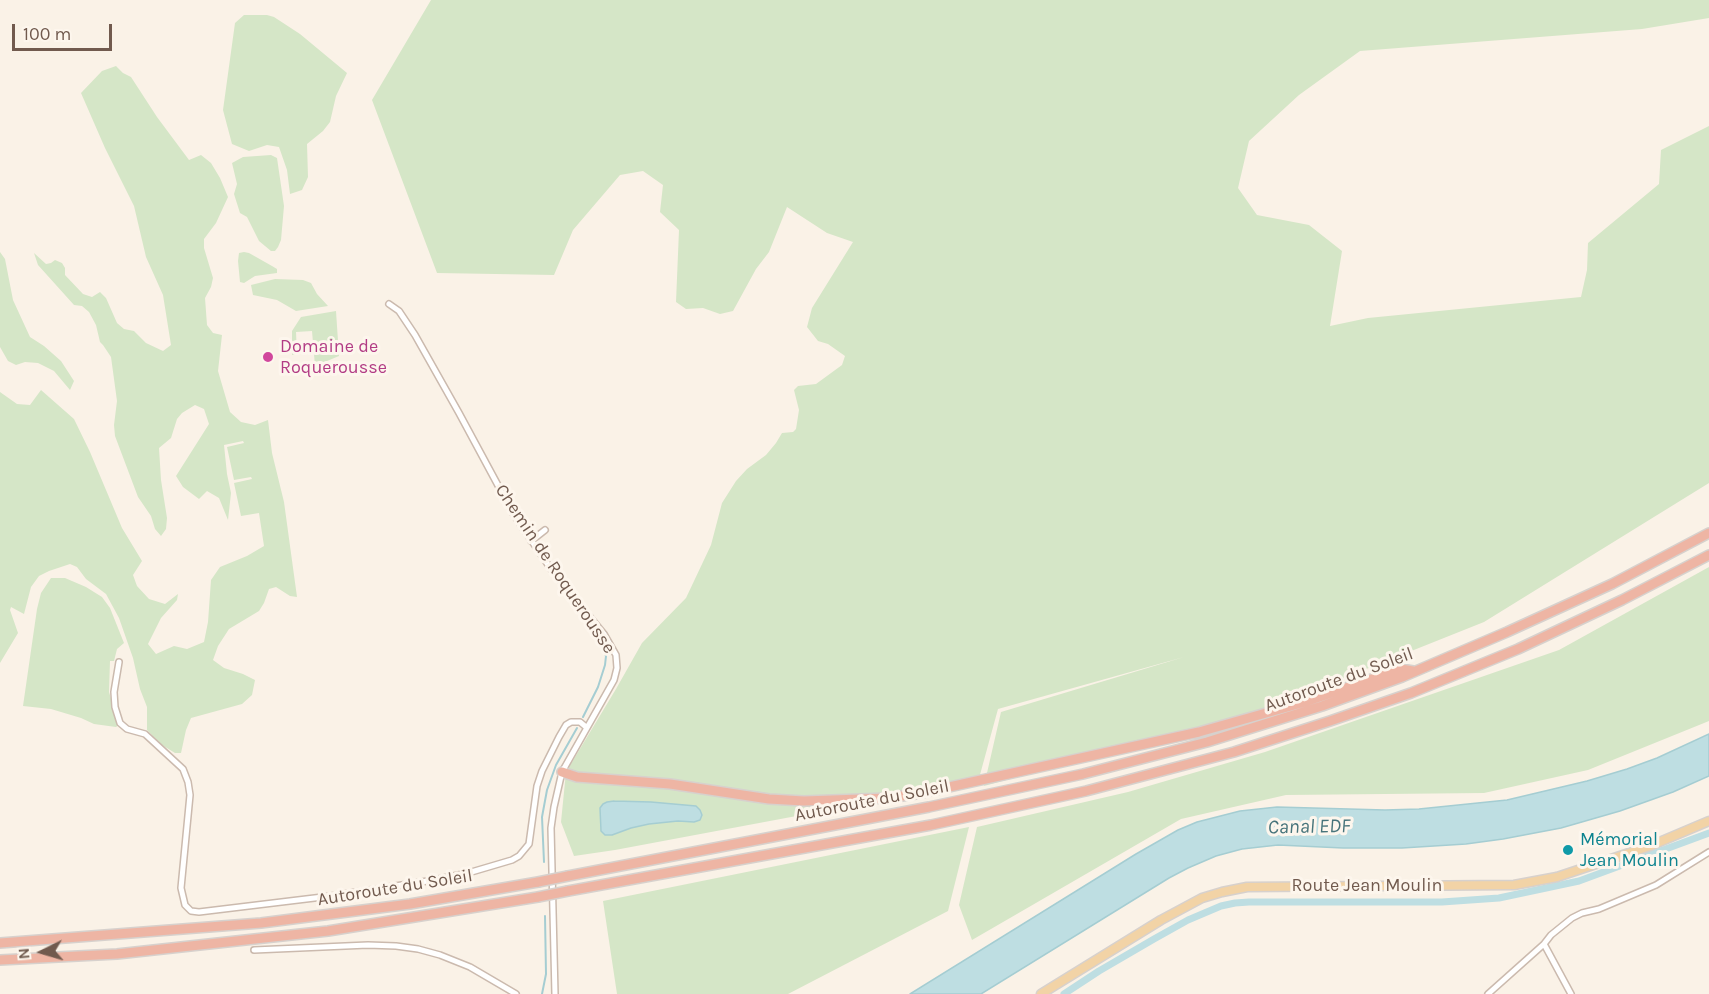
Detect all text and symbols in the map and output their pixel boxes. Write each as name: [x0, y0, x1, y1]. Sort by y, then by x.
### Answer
scale bar: [15, 12, 116, 50]
text: 100 m: [23, 23, 71, 45]
place label: Domaine de Roquerousse: [280, 336, 387, 378]
marker: Domaine de Roquerousse: [261, 350, 275, 364]
street label: Chemin de Roquerousse: [490, 480, 620, 658]
street label: Autoroute du Soleil: [1262, 643, 1416, 717]
street label: Autoroute du Soleil: [793, 775, 951, 827]
water label: Canal EDF: [1267, 814, 1351, 840]
place label: Mémorial Jean Moulin: [1580, 829, 1679, 872]
marker: Mémorial Jean Moulin: [1561, 843, 1575, 857]
street label: Autoroute du Soleil: [316, 865, 474, 911]
street label: Route Jean Moulin: [1292, 875, 1442, 897]
north arrow: [12, 922, 72, 982]
text: N: [14, 947, 34, 960]

